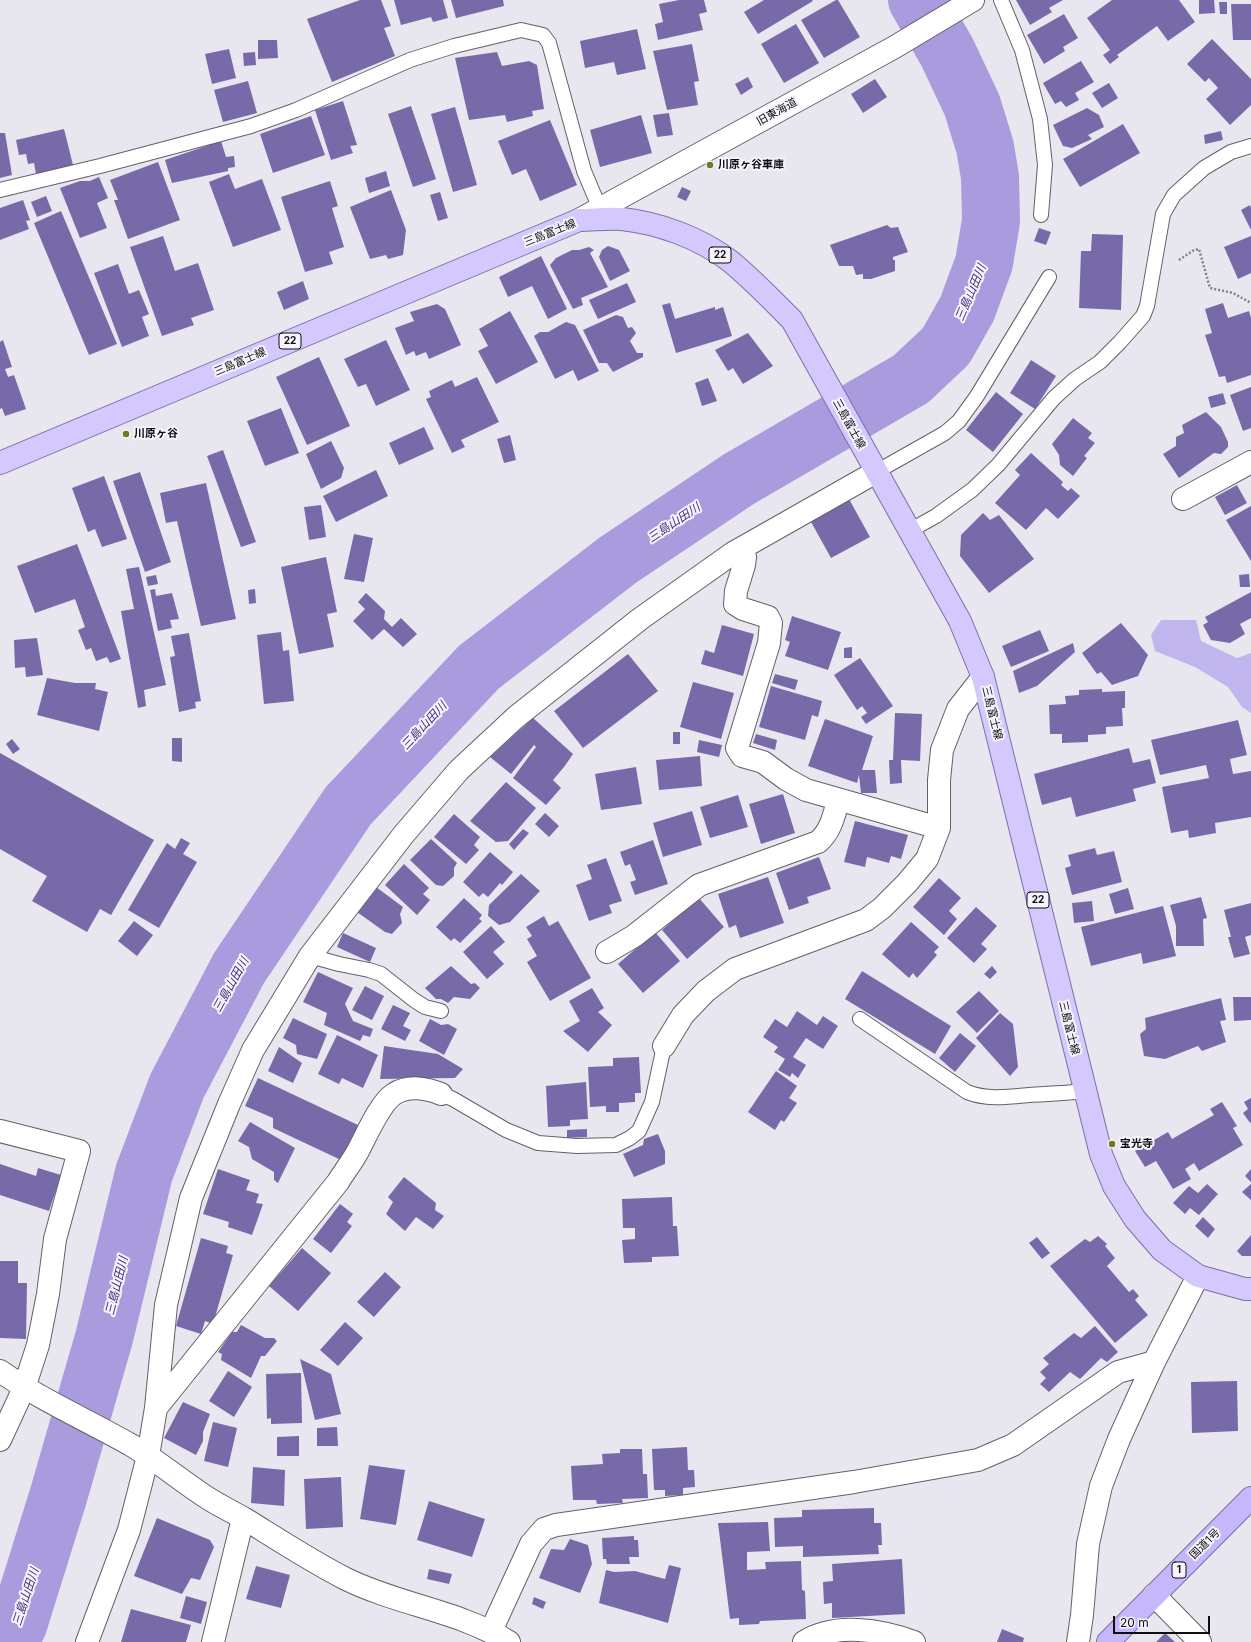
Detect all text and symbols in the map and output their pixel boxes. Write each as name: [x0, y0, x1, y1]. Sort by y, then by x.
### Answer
street label: 旧東海道: [755, 96, 799, 128]
place label: 川原ヶ谷車庫: [718, 158, 784, 172]
marker: 川原ヶ谷車庫: [705, 160, 715, 170]
street label: 三島富士線: [522, 217, 578, 249]
road number: 22: [709, 247, 731, 263]
water label: 三島山田川: [953, 263, 989, 323]
road number: 22: [279, 333, 301, 349]
street label: 三島富士線: [212, 345, 268, 379]
street label: 三島富士線: [830, 397, 868, 451]
place label: 川原ヶ谷: [134, 427, 178, 441]
marker: 川原ヶ谷: [121, 429, 131, 439]
water label: 三島山田川: [645, 500, 703, 546]
street label: 三島富士線: [979, 685, 1005, 741]
water label: 三島山田川: [398, 699, 450, 753]
road number: 22: [1027, 892, 1049, 908]
water label: 三島山田川: [210, 955, 252, 1015]
street label: 三島富士線: [1056, 1000, 1082, 1056]
place label: 宝光寺: [1120, 1137, 1153, 1151]
marker: 宝光寺: [1107, 1139, 1117, 1149]
water label: 三島山田川: [103, 1255, 131, 1317]
street label: 国道1号: [1187, 1526, 1223, 1562]
road number: 1: [1172, 1562, 1186, 1578]
water label: 三島山田川: [10, 1566, 42, 1628]
scale bar: [1115, 1608, 1212, 1634]
text: 20 m: [1120, 1615, 1149, 1630]

